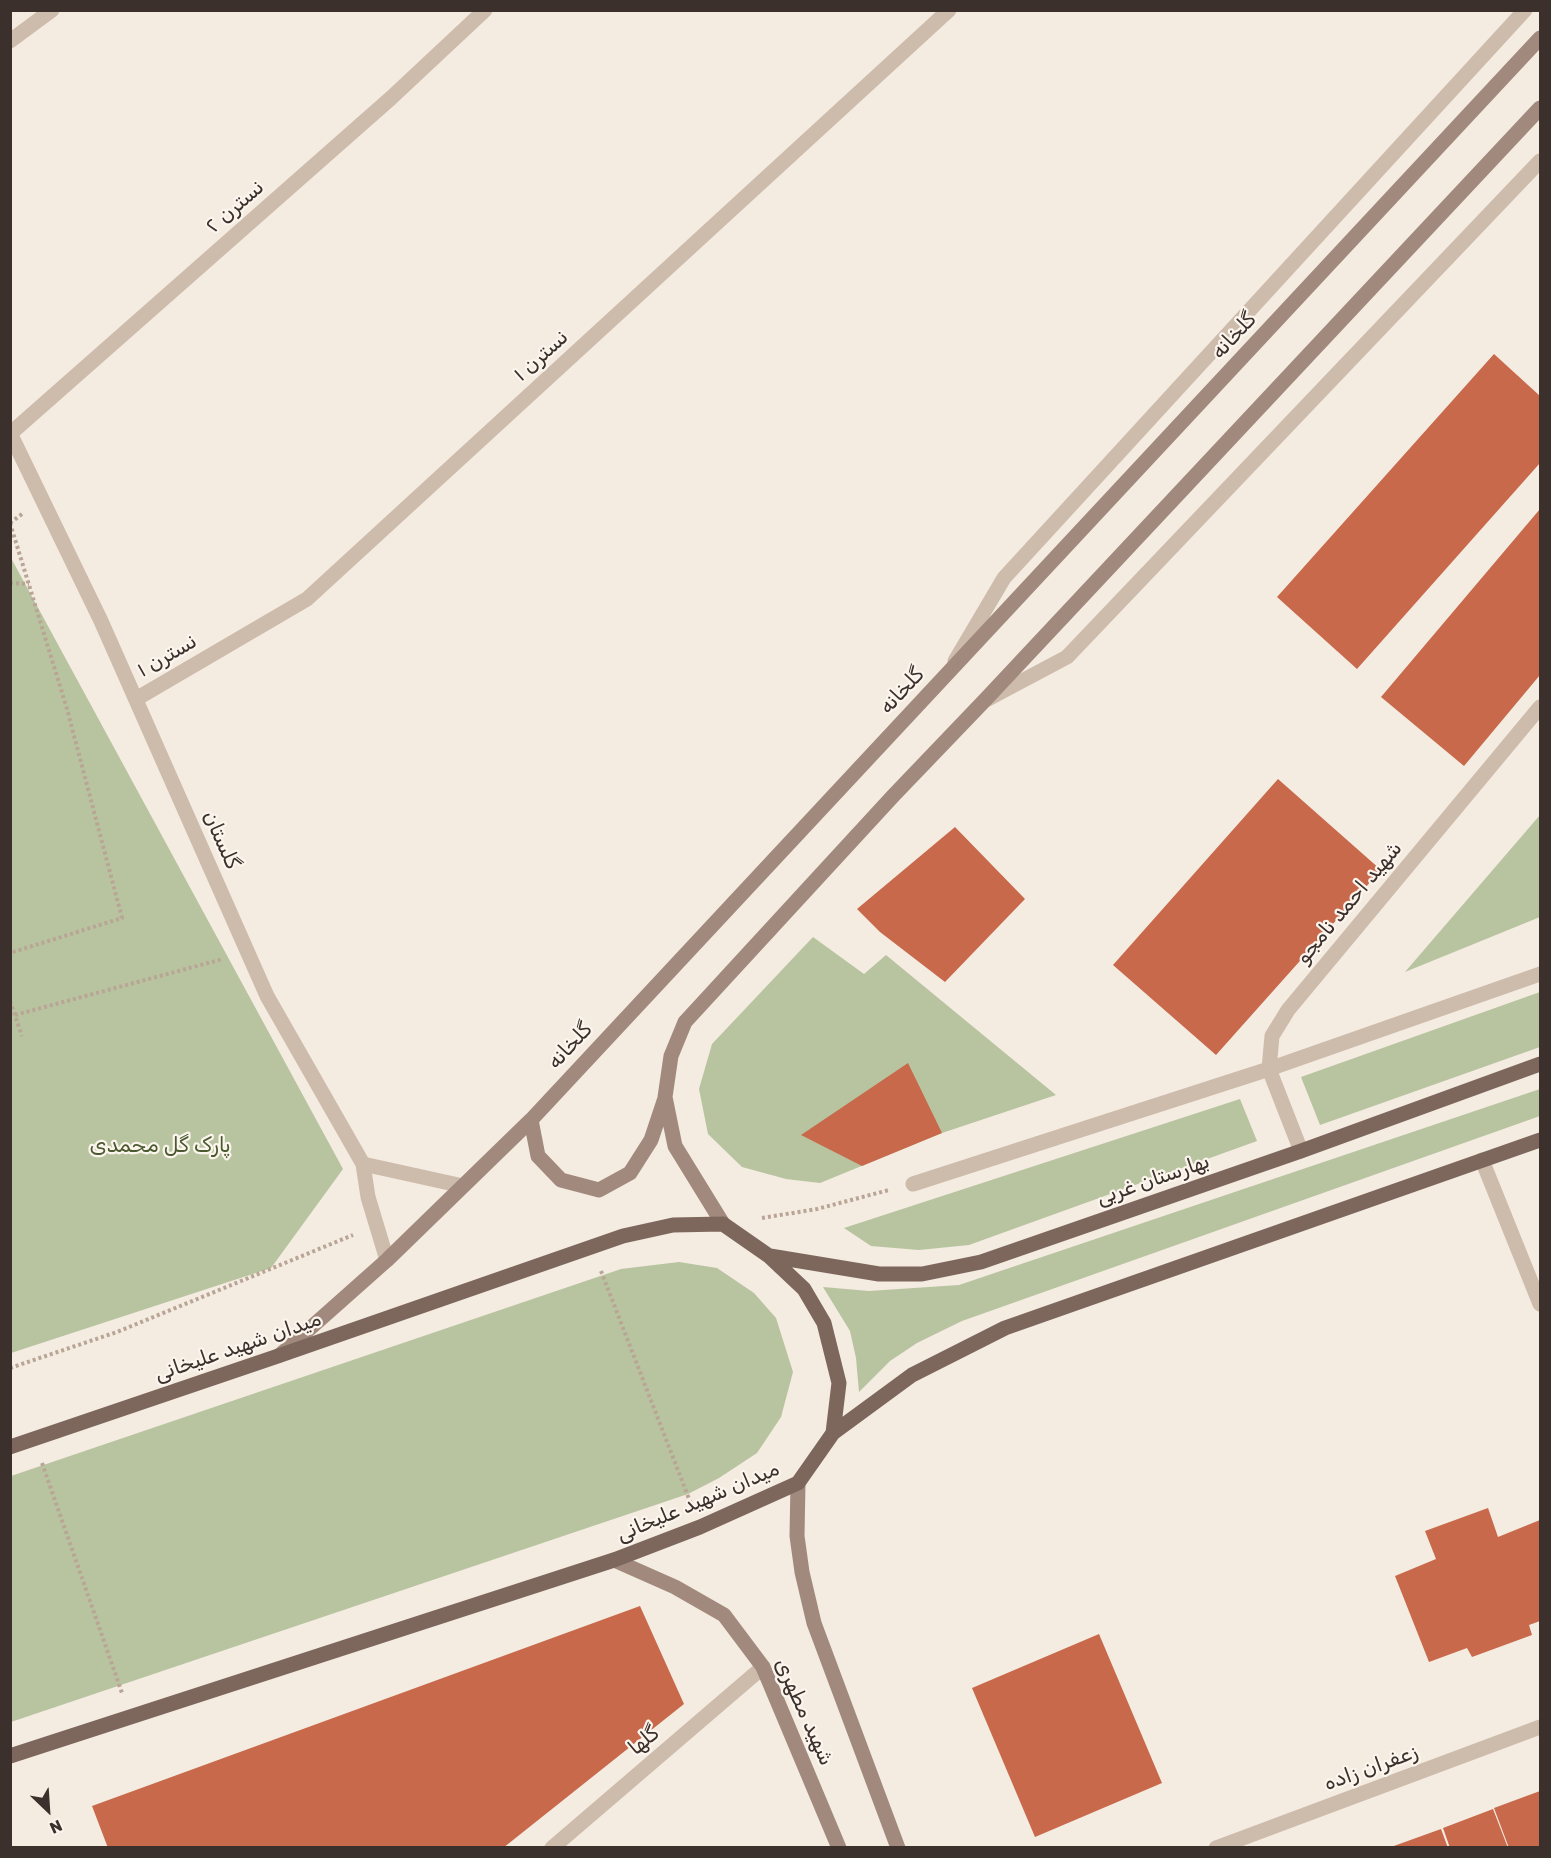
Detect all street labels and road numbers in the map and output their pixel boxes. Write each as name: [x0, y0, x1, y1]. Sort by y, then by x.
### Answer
street label: نسترن ۲: [201, 175, 269, 239]
street label: گلخانه: [1206, 308, 1262, 364]
street label: نسترن ۱: [508, 325, 574, 387]
street label: نسترن ۱: [133, 629, 201, 683]
street label: گلخانه: [874, 663, 930, 719]
street label: گلستان: [197, 807, 245, 873]
street label: شهید احمد نامجو: [1290, 836, 1408, 970]
street label: گلخانه: [542, 1018, 598, 1074]
street label: بهارستان غربی: [1093, 1149, 1213, 1211]
street label: میدان شهید علیخانی: [151, 1307, 325, 1387]
street label: میدان شهید علیخانی: [613, 1456, 783, 1548]
street label: شهید مطهری: [769, 1654, 839, 1770]
street label: گلها: [624, 1721, 664, 1761]
street label: زعفران زاده: [1320, 1739, 1422, 1797]

